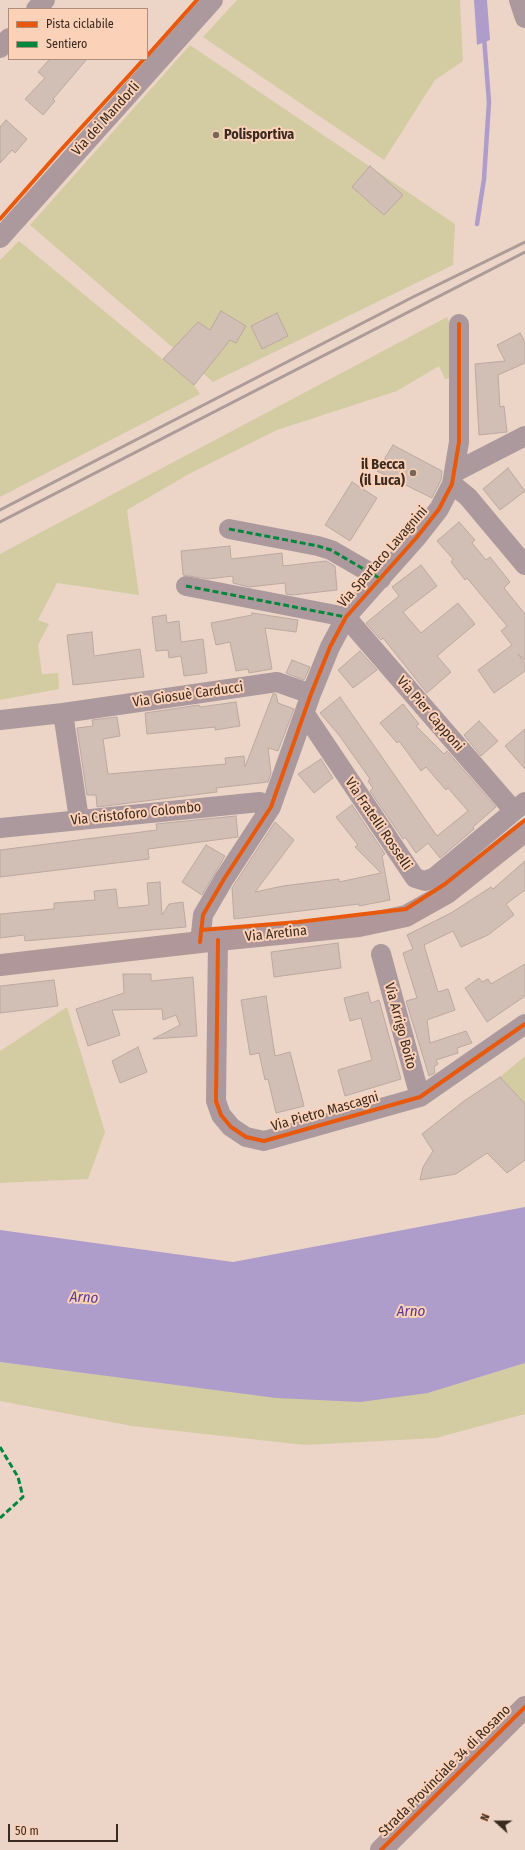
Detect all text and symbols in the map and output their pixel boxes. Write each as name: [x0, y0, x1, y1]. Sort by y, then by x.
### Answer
legend: [8, 8, 148, 60]
text: Pista ciclabile: [46, 17, 114, 31]
text: Sentiero: [46, 37, 87, 51]
street label: Via dei Mandorli: [69, 79, 143, 159]
place label: Polisportiva: [224, 127, 294, 143]
marker: Polisportiva: [211, 130, 221, 140]
place label: il Becca (il Luca): [360, 457, 405, 490]
marker: il Becca (il Luca): [408, 468, 418, 478]
street label: Via Spartaco Lavagnini: [335, 503, 431, 611]
street label: Via Pier Capponi: [393, 673, 467, 755]
street label: Via Giosuè Carducci: [132, 679, 244, 711]
street label: Via Fratelli Rosselli: [341, 775, 415, 873]
street label: Via Cristoforo Colombo: [70, 799, 202, 829]
street label: Via Aretina: [244, 922, 308, 946]
street label: Via Arrigo Boito: [380, 981, 420, 1071]
street label: Via Pietro Mascagni: [269, 1089, 381, 1135]
water label: Arno: [69, 1288, 99, 1308]
water label: Arno: [397, 1303, 425, 1321]
street label: Strada Provinciale 34 di Rosano: [376, 1702, 514, 1840]
north arrow: [477, 1802, 517, 1842]
text: N: [478, 1812, 493, 1823]
scale bar: [10, 1816, 120, 1842]
text: 50 m: [15, 1824, 39, 1838]

